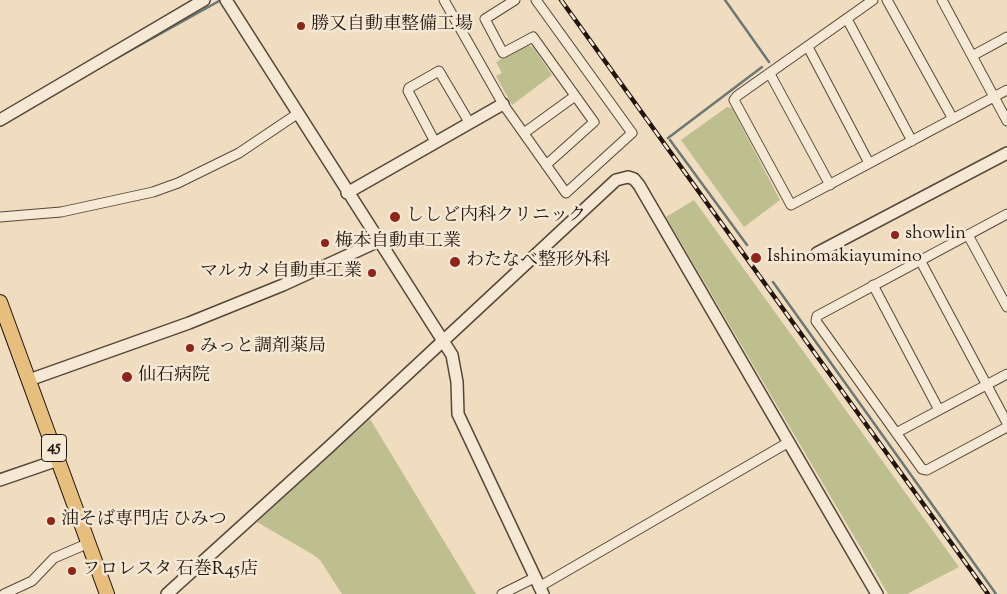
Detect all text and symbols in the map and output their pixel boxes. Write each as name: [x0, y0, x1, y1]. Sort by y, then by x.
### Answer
place label: 勝又自動車整備工場: [311, 15, 473, 37]
marker: 勝又自動車整備工場: [295, 20, 307, 32]
place label: ししど内科クリニック: [406, 206, 586, 228]
marker: ししど内科クリニック: [388, 210, 402, 224]
place label: showlin: [905, 224, 966, 246]
marker: showlin: [889, 229, 901, 241]
place label: 梅本自動車工業: [335, 232, 461, 254]
marker: 梅本自動車工業: [319, 237, 331, 249]
place label: Ishinomakiayumino: [767, 247, 922, 269]
place label: わたなべ整形外科: [466, 251, 610, 273]
marker: Ishinomakiayumino: [749, 251, 763, 265]
marker: わたなべ整形外科: [448, 255, 462, 269]
place label: マルカメ自動車工業: [200, 262, 362, 284]
marker: マルカメ自動車工業: [366, 267, 378, 279]
place label: みっと調剤薬局: [200, 337, 326, 359]
marker: みっと調剤薬局: [184, 342, 196, 354]
place label: 仙石病院: [138, 366, 210, 388]
marker: 仙石病院: [120, 370, 134, 384]
road number: 45: [42, 434, 66, 462]
place label: 油そば専門店 ひみつ: [61, 510, 227, 532]
marker: 油そば専門店 ひみつ: [45, 515, 57, 527]
place label: フロレスタ 石巻R45店: [82, 560, 258, 582]
marker: フロレスタ 石巻R45店: [66, 565, 78, 577]

